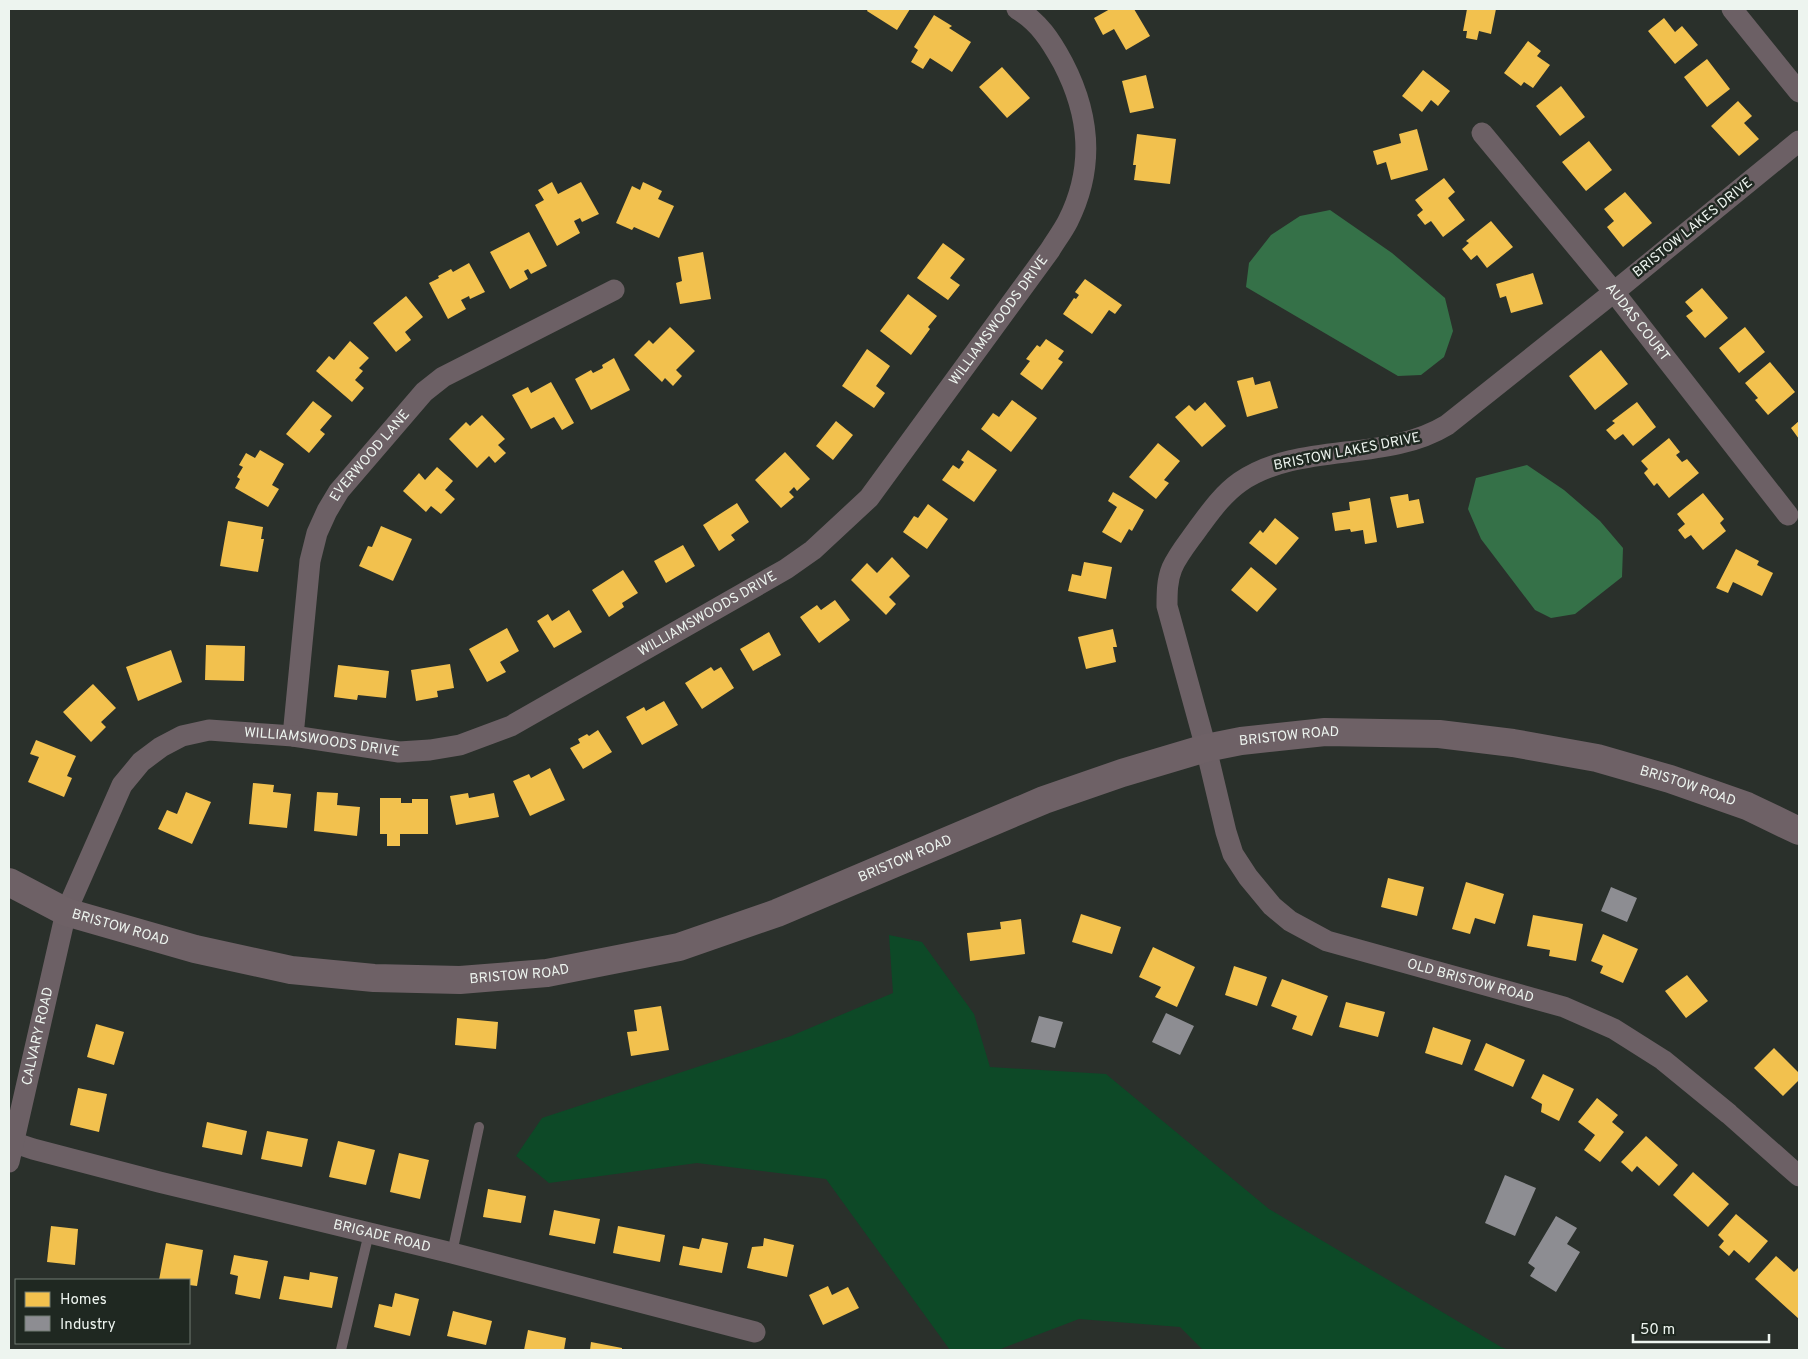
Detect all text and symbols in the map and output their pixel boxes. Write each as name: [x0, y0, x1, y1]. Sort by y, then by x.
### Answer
street label: BRISTOW LAKES DRIVE: [1630, 175, 1756, 281]
street label: WILLIAMSWOODS DRIVE: [946, 252, 1052, 389]
street label: AUDAS COURT: [1602, 280, 1673, 365]
street label: EVERWOOD LANE: [326, 406, 413, 505]
street label: BRISTOW LAKES DRIVE: [1272, 429, 1422, 475]
street label: WILLIAMSWOODS DRIVE: [635, 568, 780, 660]
street label: BRISTOW ROAD: [1238, 723, 1339, 750]
street label: WILLIAMSWOODS DRIVE: [243, 724, 401, 760]
street label: BRISTOW ROAD: [1638, 762, 1738, 810]
street label: BRISTOW ROAD: [856, 831, 955, 886]
street label: BRISTOW ROAD: [70, 906, 171, 950]
street label: OLD BRISTOW ROAD: [1405, 955, 1536, 1007]
street label: BRISTOW ROAD: [469, 960, 571, 988]
street label: CALVARY ROAD: [18, 985, 57, 1087]
street label: BRIGADE ROAD: [331, 1216, 433, 1256]
legend: [15, 1279, 190, 1344]
text: Homes: [60, 1291, 107, 1310]
scale bar: [1633, 1312, 1769, 1344]
text: Industry: [60, 1316, 116, 1335]
text: 50 m: [1640, 1321, 1675, 1340]

